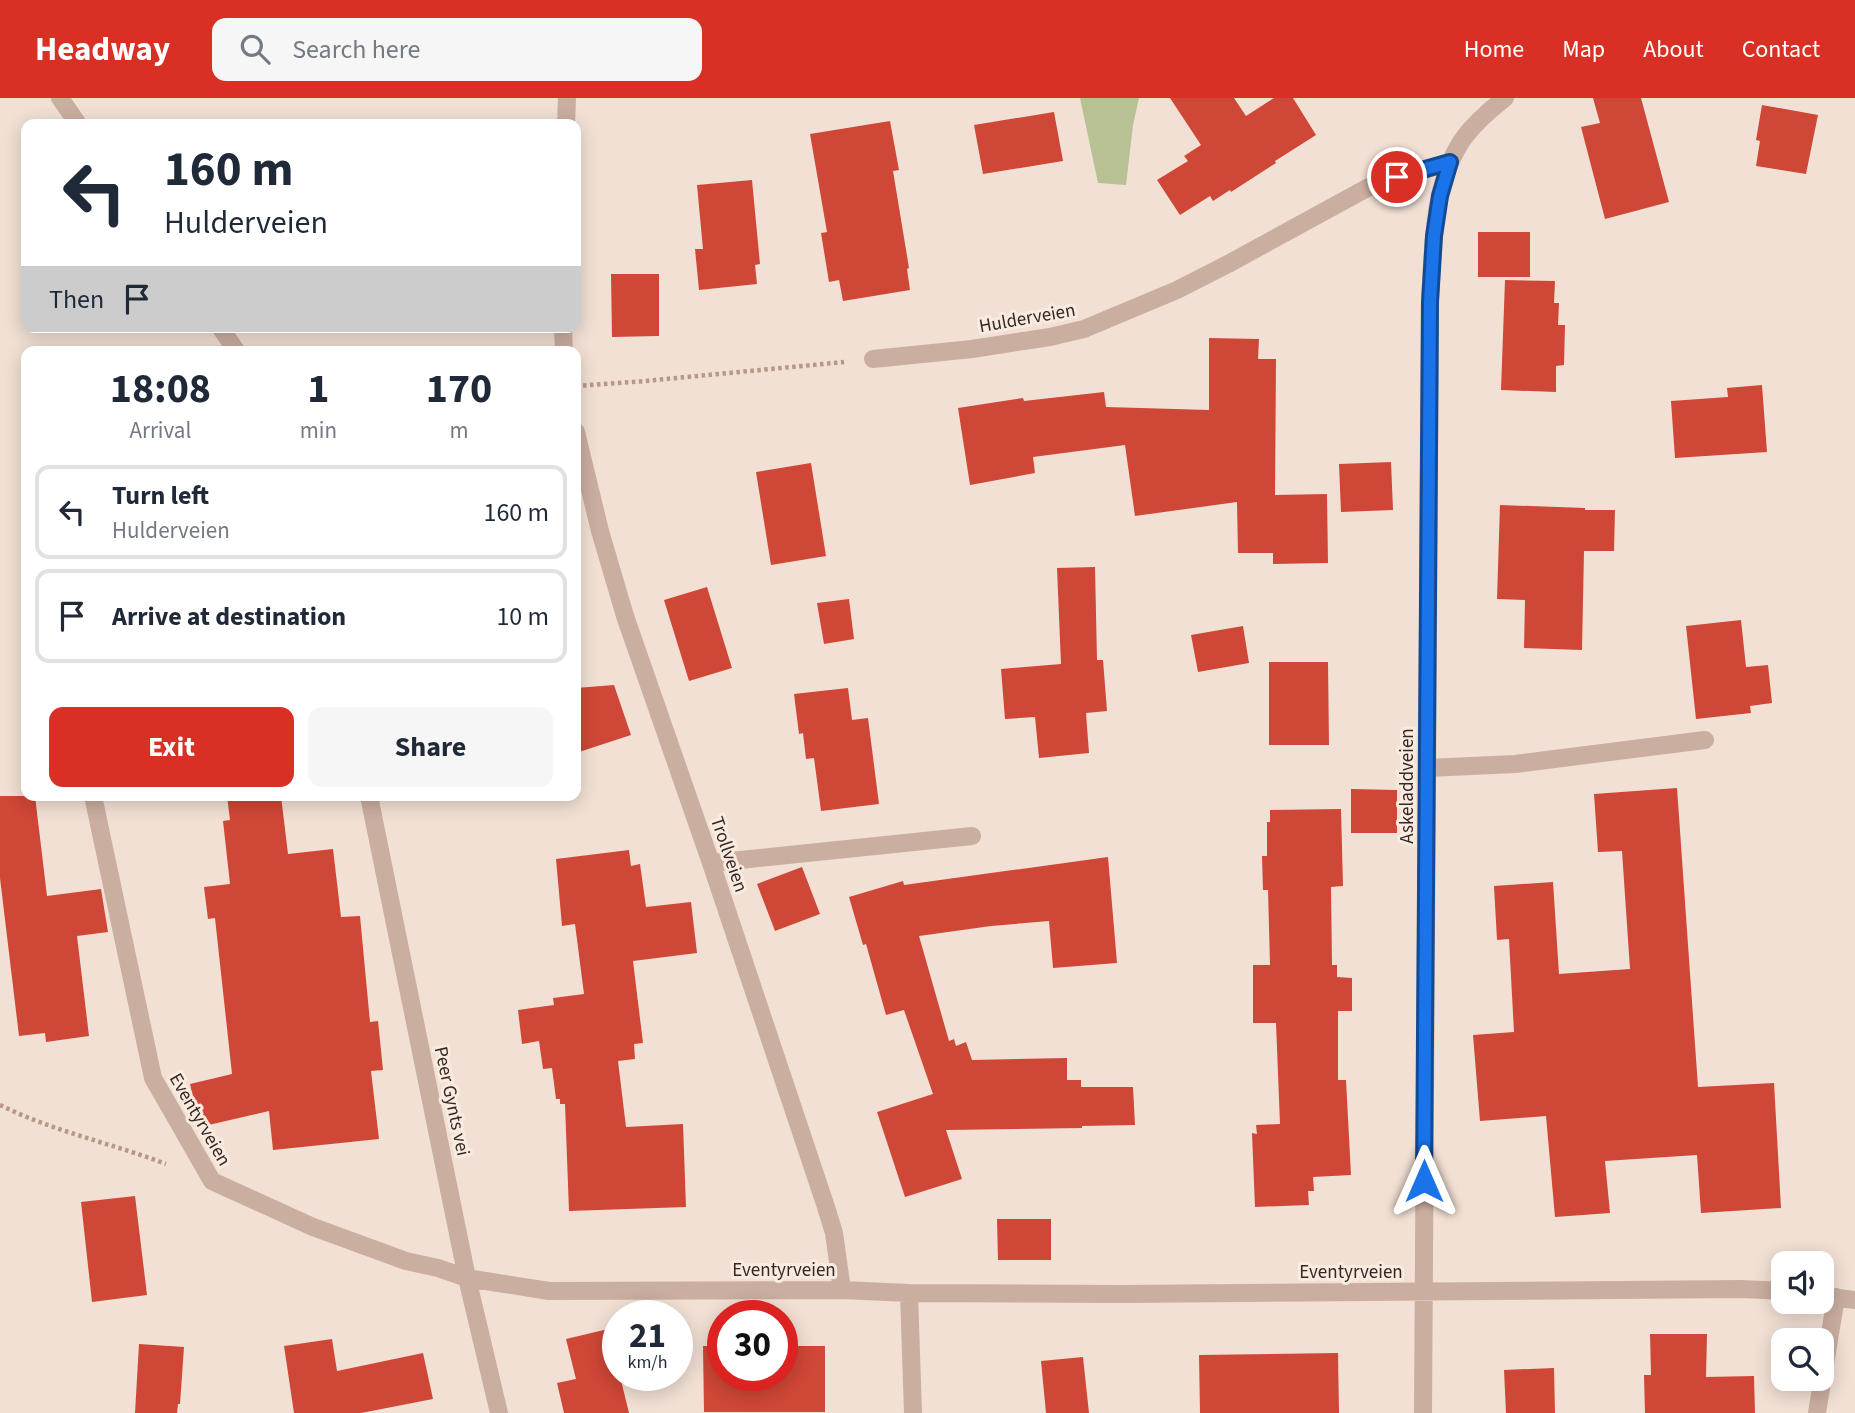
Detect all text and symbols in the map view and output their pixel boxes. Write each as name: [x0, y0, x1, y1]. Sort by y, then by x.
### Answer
search box: [212, 18, 702, 81]
text: Headway: [35, 26, 170, 73]
icon: search: [236, 30, 274, 68]
text: Search here: [292, 31, 420, 68]
text: Home: [1464, 32, 1524, 67]
text: Map: [1562, 32, 1605, 67]
text: About: [1643, 32, 1704, 67]
text: Contact: [1742, 32, 1820, 67]
text: 160 m: [164, 135, 293, 205]
icon: left: [49, 147, 140, 238]
pin: [1367, 147, 1427, 207]
icon: arrive: [1378, 158, 1416, 196]
text: Hulderveien: [164, 200, 328, 246]
icon: arrive: [118, 280, 156, 318]
text: Then: [49, 281, 104, 318]
street label: Hulderveien: [977, 297, 1078, 340]
text: 18:08: [110, 359, 211, 419]
text: 1: [307, 359, 329, 419]
text: 170: [426, 359, 492, 419]
text: Arrival: [129, 414, 191, 447]
text: min: [300, 414, 337, 447]
text: m: [449, 414, 469, 447]
text: Turn left: [112, 477, 209, 514]
icon: left: [53, 493, 91, 531]
text: 160 m: [483, 494, 549, 531]
text: Hulderveien: [112, 514, 230, 547]
icon: arrive: [53, 597, 91, 635]
text: Arrive at destination: [112, 598, 346, 635]
text: 10 m: [496, 598, 549, 635]
button: Exit: [49, 707, 294, 787]
button: Share: [308, 707, 553, 787]
street label: Askeladdveien: [1394, 728, 1421, 844]
street label: Trollveien: [703, 813, 754, 896]
street label: Peer Gynts vei: [427, 1044, 476, 1159]
street label: Eventyrveien: [162, 1068, 237, 1171]
position arrow: [1387, 1144, 1461, 1218]
map controls: [1771, 1251, 1834, 1391]
button: sound: [1771, 1251, 1834, 1314]
street label: Eventyrveien: [732, 1257, 836, 1284]
street label: Eventyrveien: [1299, 1259, 1403, 1286]
speed limit sign: 30: [707, 1300, 798, 1391]
text: 21: [629, 1311, 666, 1361]
button: search: [1771, 1328, 1834, 1391]
text: km/h: [628, 1350, 667, 1375]

